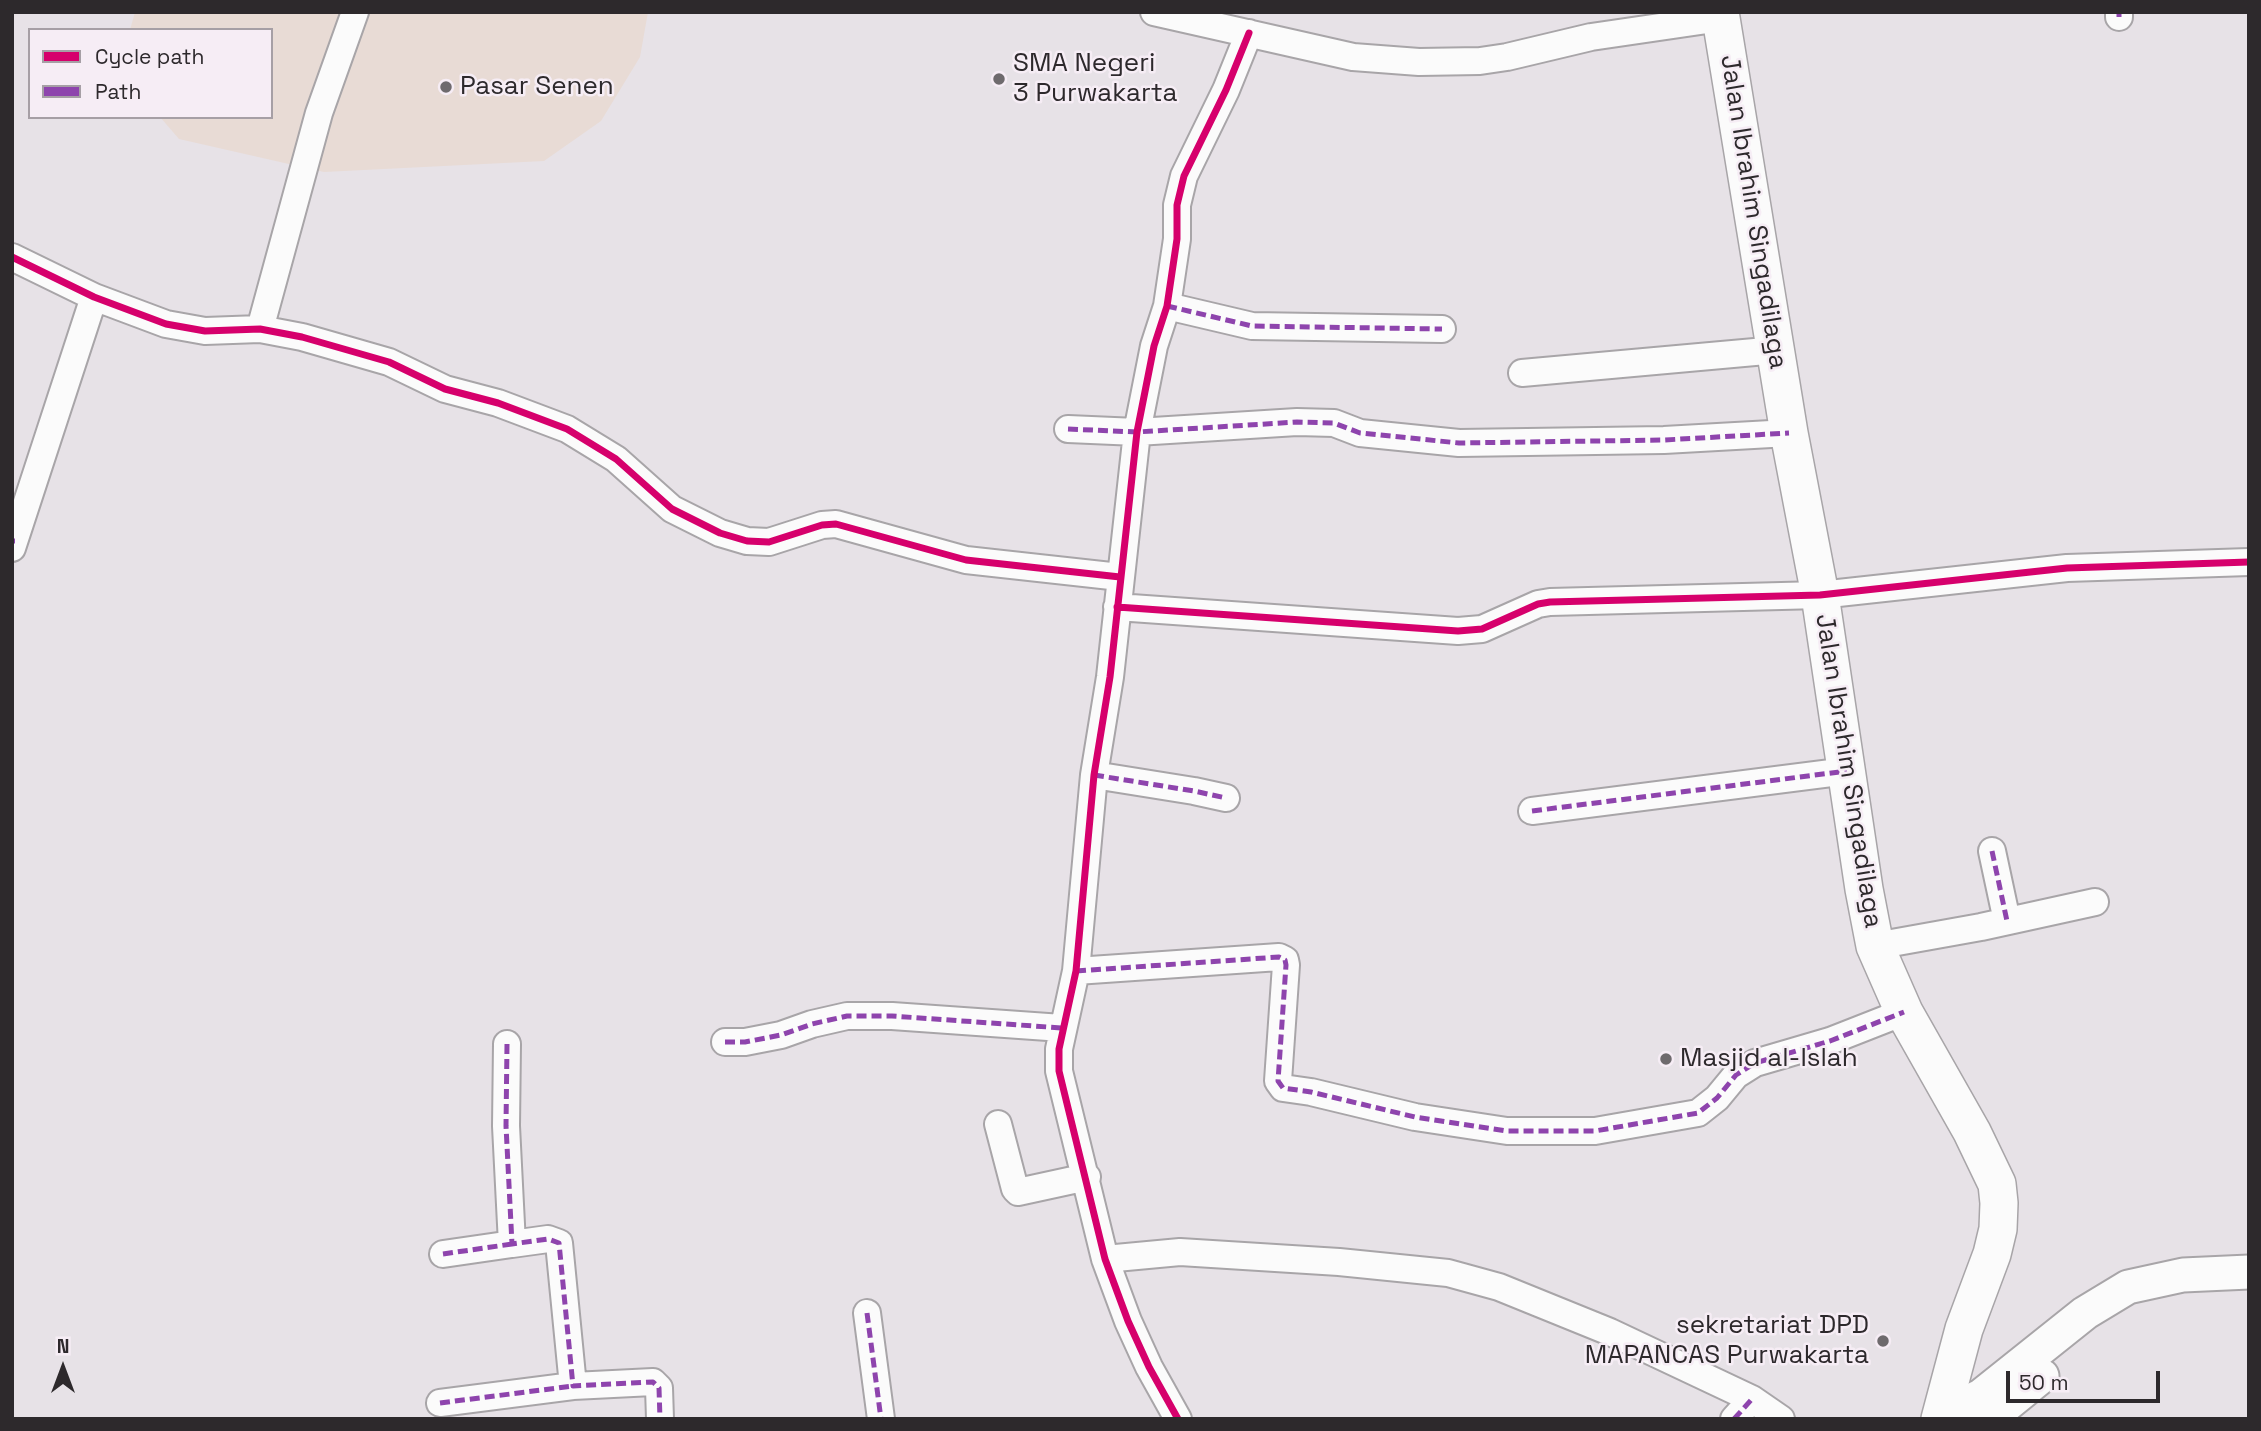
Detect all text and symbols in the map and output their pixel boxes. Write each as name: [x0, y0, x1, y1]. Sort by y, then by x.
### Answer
legend: [28, 28, 273, 119]
text: Cycle path: [95, 43, 204, 70]
place label: SMA Negeri 3 Purwakarta: [1013, 48, 1178, 110]
street label: Jalan Ibrahim Singadilaga: [1713, 53, 1793, 371]
place label: Pasar Senen: [460, 71, 614, 103]
marker: SMA Negeri 3 Purwakarta: [991, 71, 1007, 87]
text: Path: [95, 78, 141, 105]
marker: Pasar Senen: [438, 79, 454, 95]
street label: Jalan Ibrahim Singadilaga: [1808, 612, 1888, 930]
place label: Masjid al-Islah: [1680, 1043, 1858, 1075]
marker: Masjid al-Islah: [1658, 1051, 1674, 1067]
place label: sekretariat DPD MAPANCAS Purwakarta: [1585, 1310, 1869, 1372]
north arrow: [28, 1333, 98, 1403]
marker: sekretariat DPD MAPANCAS Purwakarta: [1875, 1333, 1891, 1349]
text: N: [57, 1334, 69, 1359]
scale bar: [2009, 1358, 2163, 1402]
text: 50 m: [2019, 1369, 2069, 1396]

